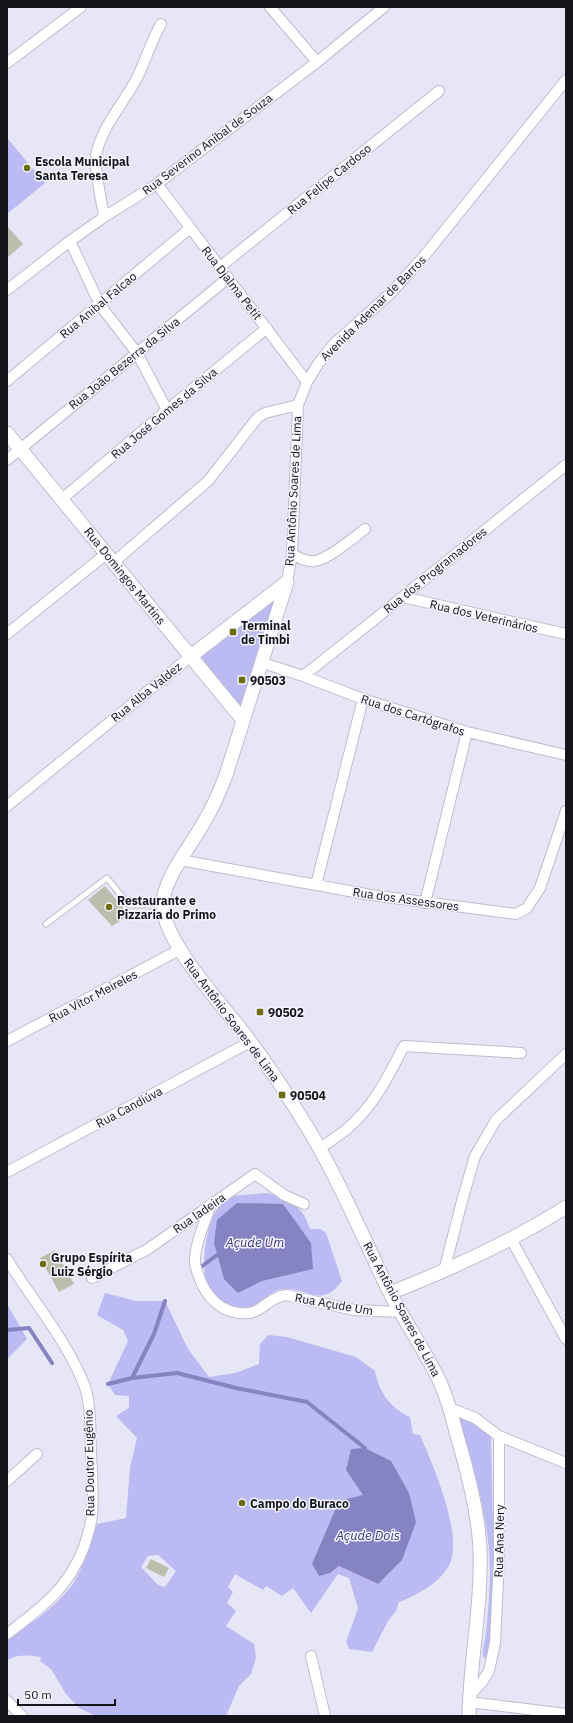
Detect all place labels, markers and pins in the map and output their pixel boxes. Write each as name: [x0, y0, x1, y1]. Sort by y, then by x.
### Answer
place label: Escola Municipal Santa Teresa: [35, 154, 130, 183]
marker: Escola Municipal Santa Teresa: [22, 163, 32, 173]
place label: Terminal de Timbi: [241, 618, 291, 647]
marker: Terminal de Timbi: [228, 627, 238, 637]
place label: 90503: [250, 673, 286, 688]
marker: 90503: [237, 675, 247, 685]
place label: Restaurante e Pizzaria do Primo: [117, 893, 216, 922]
marker: Restaurante e Pizzaria do Primo: [104, 902, 114, 912]
place label: 90502: [268, 1005, 304, 1020]
marker: 90502: [255, 1007, 265, 1017]
place label: 90504: [290, 1088, 326, 1103]
marker: 90504: [277, 1090, 287, 1100]
place label: Grupo Espírita Luiz Sérgio: [51, 1250, 132, 1279]
marker: Grupo Espírita Luiz Sérgio: [38, 1259, 48, 1269]
place label: Campo do Buraco: [250, 1496, 349, 1511]
marker: Campo do Buraco: [237, 1498, 247, 1508]

